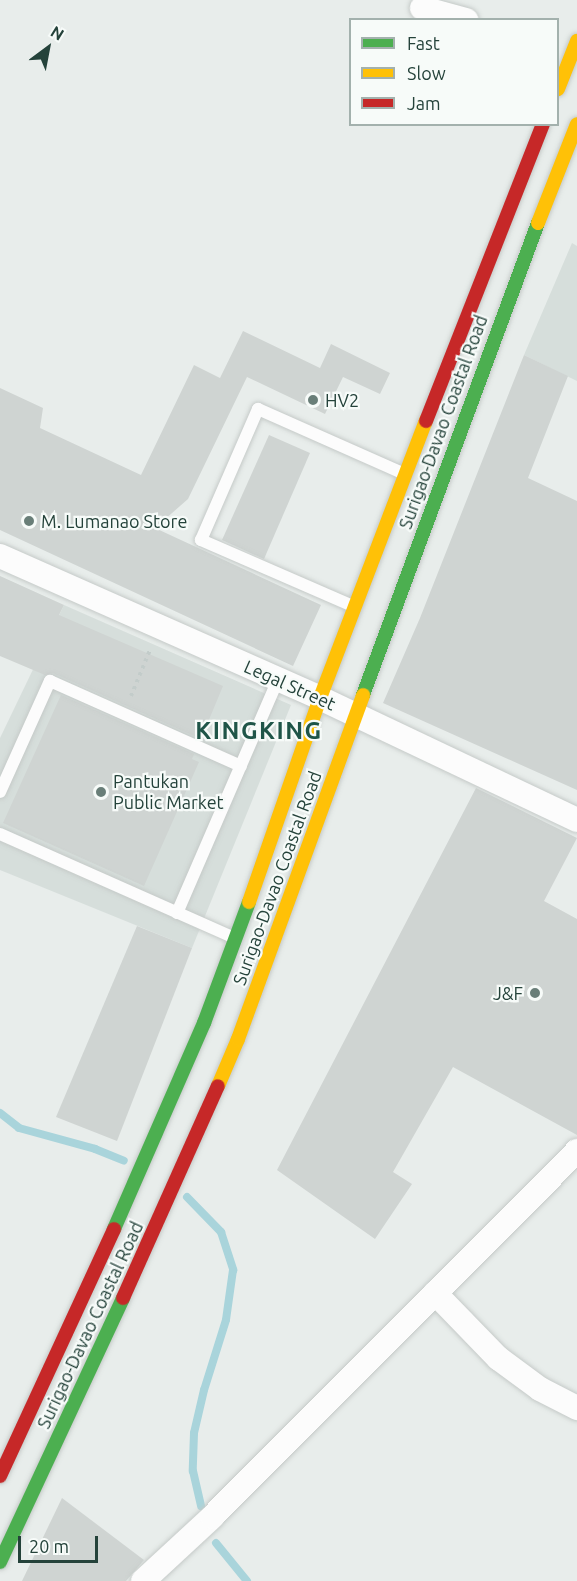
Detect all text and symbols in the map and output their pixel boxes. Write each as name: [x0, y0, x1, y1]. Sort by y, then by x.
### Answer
north arrow: [18, 18, 78, 78]
legend: [349, 18, 559, 126]
text: N: [48, 22, 67, 44]
text: Fast: [407, 33, 440, 53]
text: Slow: [407, 63, 446, 83]
text: Jam: [407, 93, 441, 113]
street label: Surigao-Davao Coastal Road: [394, 312, 492, 532]
place label: HV2: [325, 389, 359, 411]
marker: HV2: [306, 393, 320, 407]
place label: M. Lumanao Store: [41, 510, 187, 532]
marker: M. Lumanao Store: [22, 514, 36, 528]
street label: Legal Street: [241, 655, 339, 715]
district label: KINGKING: [195, 717, 323, 745]
street label: Surigao-Davao Coastal Road: [228, 768, 326, 988]
place label: Pantukan Public Market: [113, 771, 224, 814]
marker: Pantukan Public Market: [94, 785, 108, 799]
place label: J&F: [493, 982, 523, 1004]
marker: J&F: [528, 986, 542, 1000]
street label: Surigao-Davao Coastal Road: [32, 1218, 148, 1432]
scale bar: [21, 1524, 100, 1562]
text: 20 m: [29, 1536, 69, 1556]

